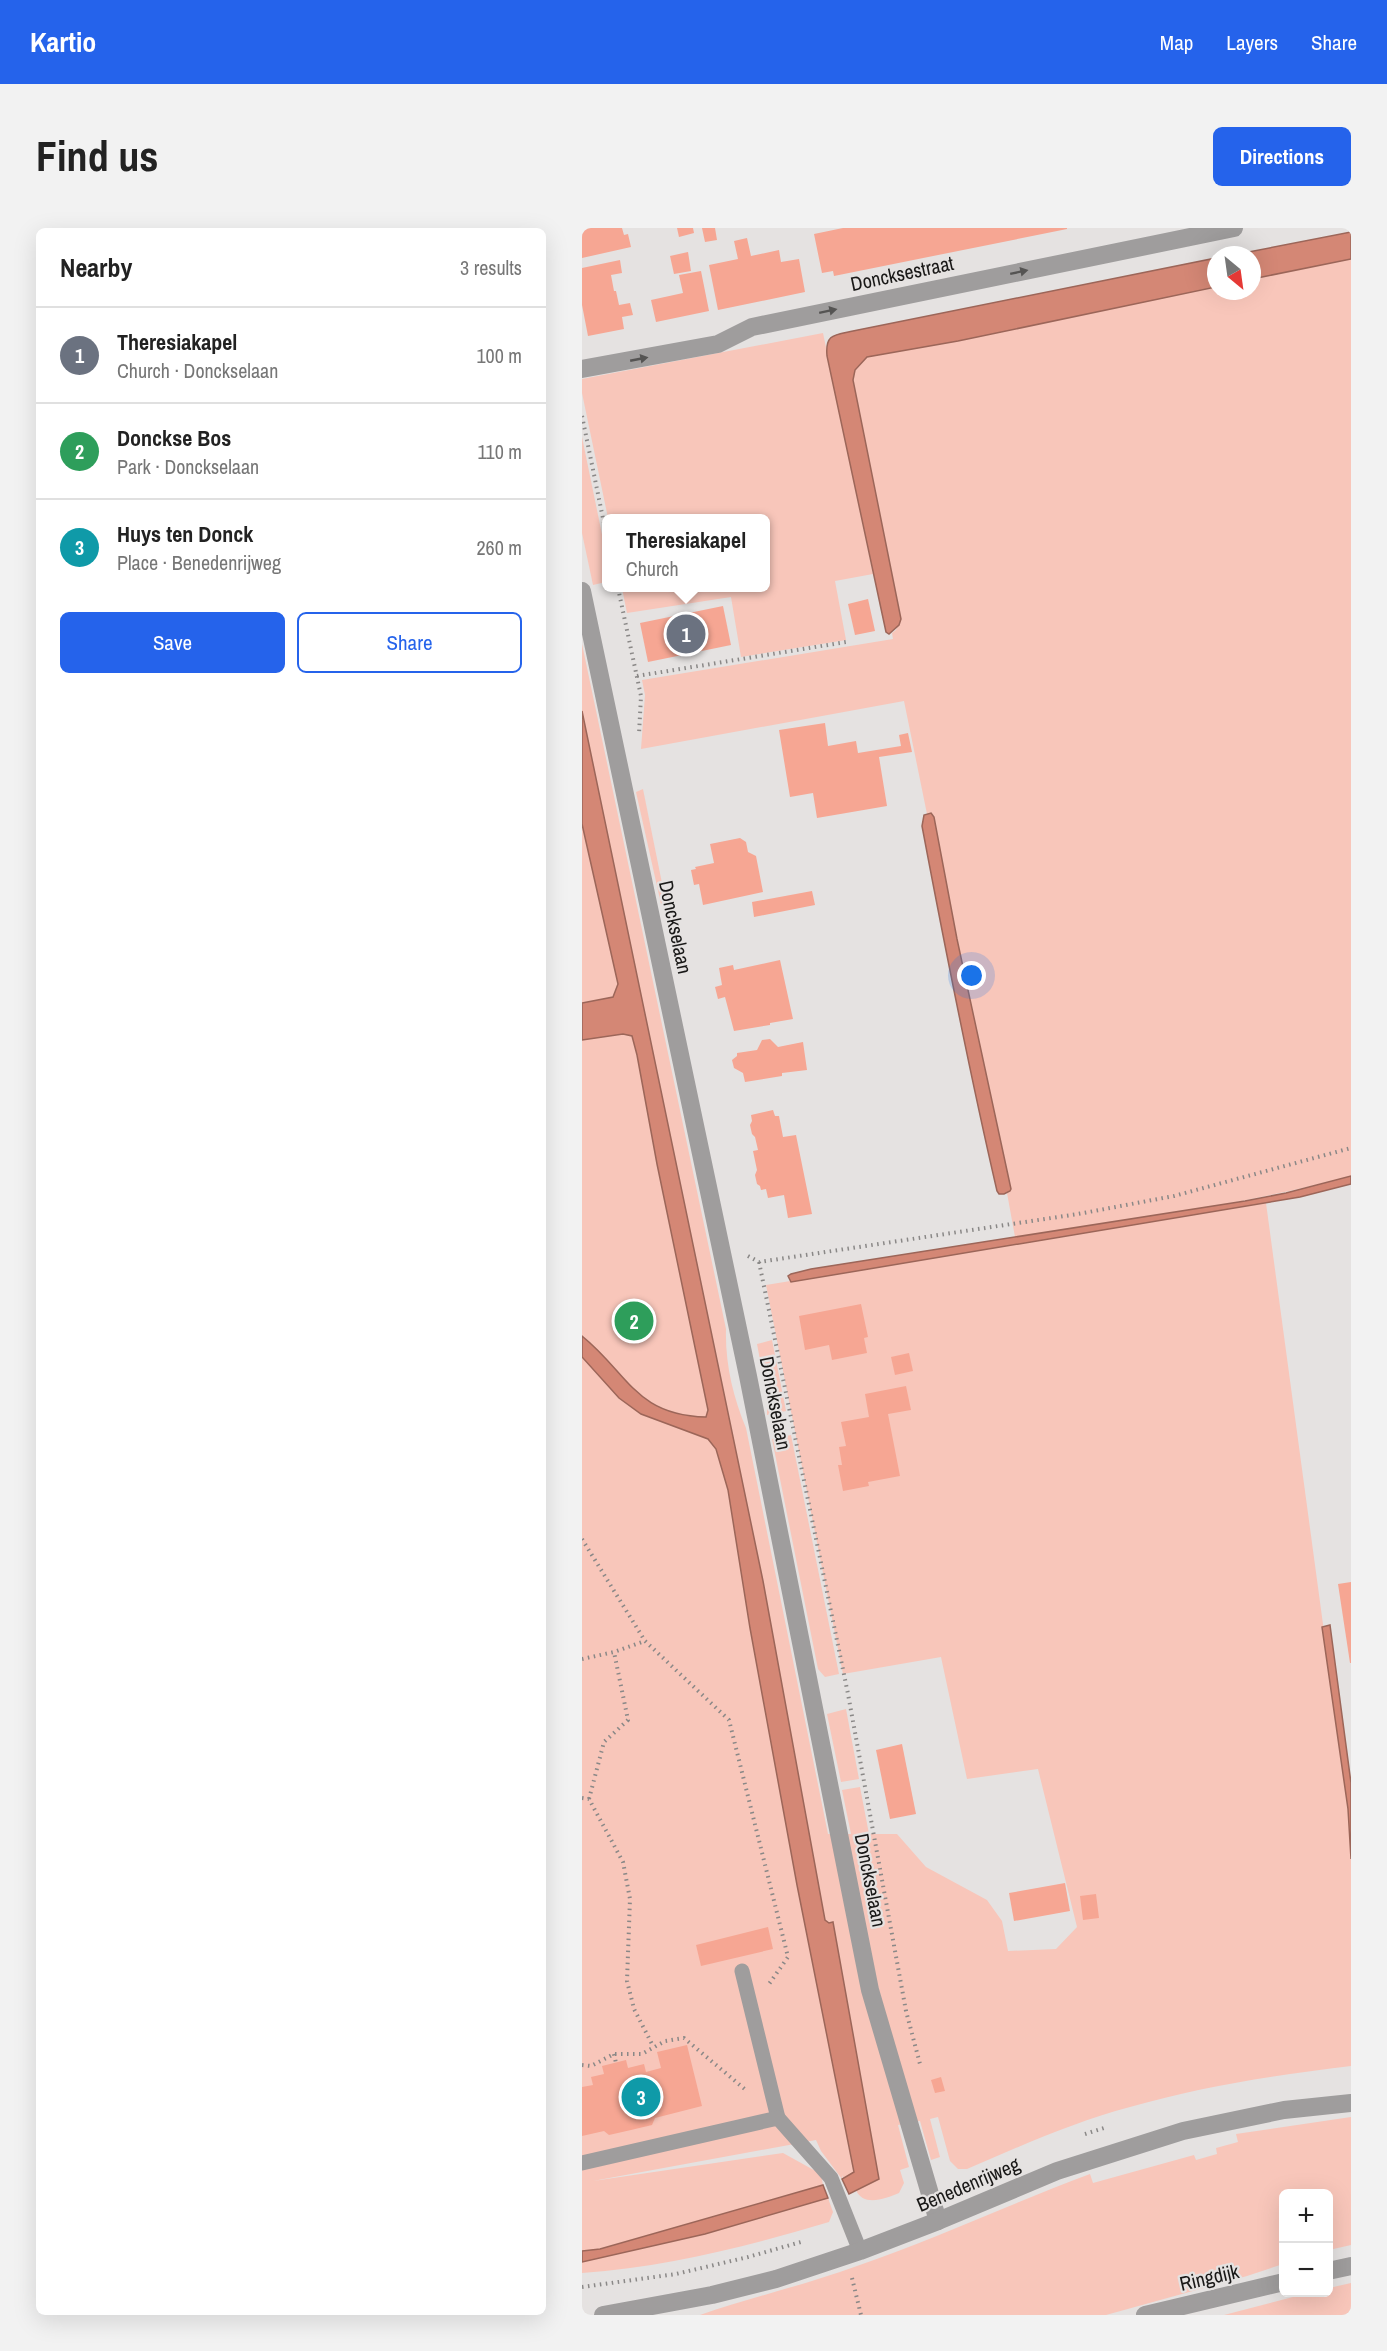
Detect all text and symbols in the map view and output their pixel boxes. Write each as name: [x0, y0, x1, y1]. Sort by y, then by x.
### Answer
text: Kartio: [30, 23, 96, 61]
text: Map: [1160, 28, 1193, 57]
text: Layers: [1226, 28, 1278, 57]
text: Share: [1311, 28, 1357, 57]
button: Directions: [1213, 127, 1351, 186]
text: Find us: [36, 128, 158, 184]
north arrow: [1207, 246, 1261, 300]
street label: Doncksestraat: [848, 249, 956, 297]
text: Nearby: [60, 250, 132, 285]
text: 3 results: [460, 254, 522, 281]
one-way arrow: [1009, 267, 1028, 276]
one-way arrow: [818, 306, 837, 316]
text: Theresiakapel: [117, 327, 237, 357]
text: 1: [75, 342, 84, 369]
text: 100 m: [476, 342, 522, 369]
one-way arrow: [630, 354, 649, 363]
text: Church · Donckselaan: [117, 357, 278, 384]
text: Donckse Bos: [117, 423, 231, 453]
text: 2: [75, 438, 84, 465]
text: 110 m: [478, 438, 522, 465]
text: Park · Donckselaan: [117, 453, 259, 480]
popup: [602, 514, 770, 592]
text: Huys ten Donck: [117, 519, 253, 549]
text: Theresiakapel: [626, 525, 746, 555]
text: 3: [75, 534, 84, 561]
text: 260 m: [476, 534, 522, 561]
text: Place · Benedenrijweg: [117, 549, 281, 576]
text: Church: [626, 555, 679, 582]
button: Save: [60, 612, 285, 673]
button: Share: [297, 612, 522, 673]
pin: 1: [666, 612, 706, 656]
street label: Donckselaan: [653, 878, 699, 976]
your location: [957, 961, 986, 990]
pin: 2: [614, 1298, 654, 1344]
street label: Donckselaan: [754, 1354, 798, 1452]
street label: Donckselaan: [849, 1831, 893, 1929]
pin: 3: [622, 2074, 660, 2120]
street label: Benedenrijweg: [912, 2150, 1024, 2218]
map controls: [1279, 2189, 1333, 2297]
button: +: [1279, 2189, 1333, 2243]
button: −: [1279, 2243, 1333, 2297]
street label: Ringdijk: [1177, 2257, 1242, 2297]

